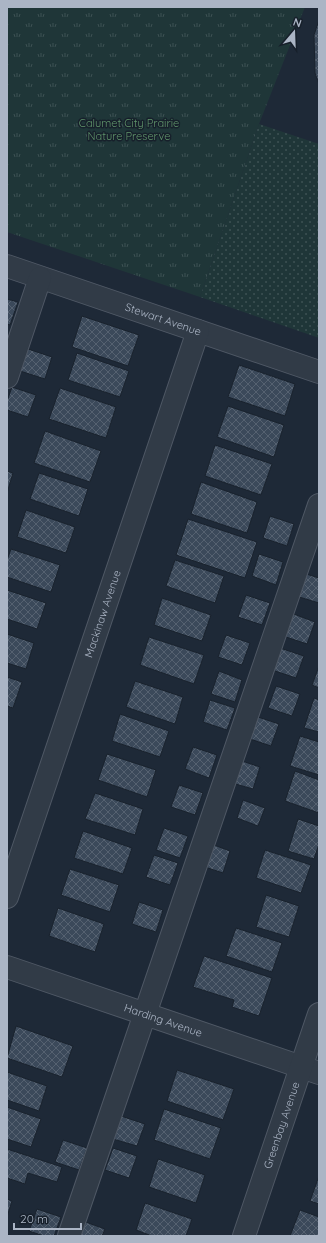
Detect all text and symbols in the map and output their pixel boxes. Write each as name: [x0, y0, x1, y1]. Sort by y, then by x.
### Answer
north arrow: [274, 12, 314, 52]
text: N: [291, 15, 303, 30]
park label: Calumet City Prairie Nature Preserve: [79, 116, 179, 143]
street label: Stewart Avenue: [123, 300, 203, 339]
street label: Mackinaw Avenue: [81, 568, 124, 659]
street label: Harding Avenue: [122, 1000, 204, 1040]
street label: Greenbay Avenue: [260, 1080, 303, 1170]
scale bar: [14, 1205, 81, 1231]
text: 20 m: [20, 1211, 48, 1226]

